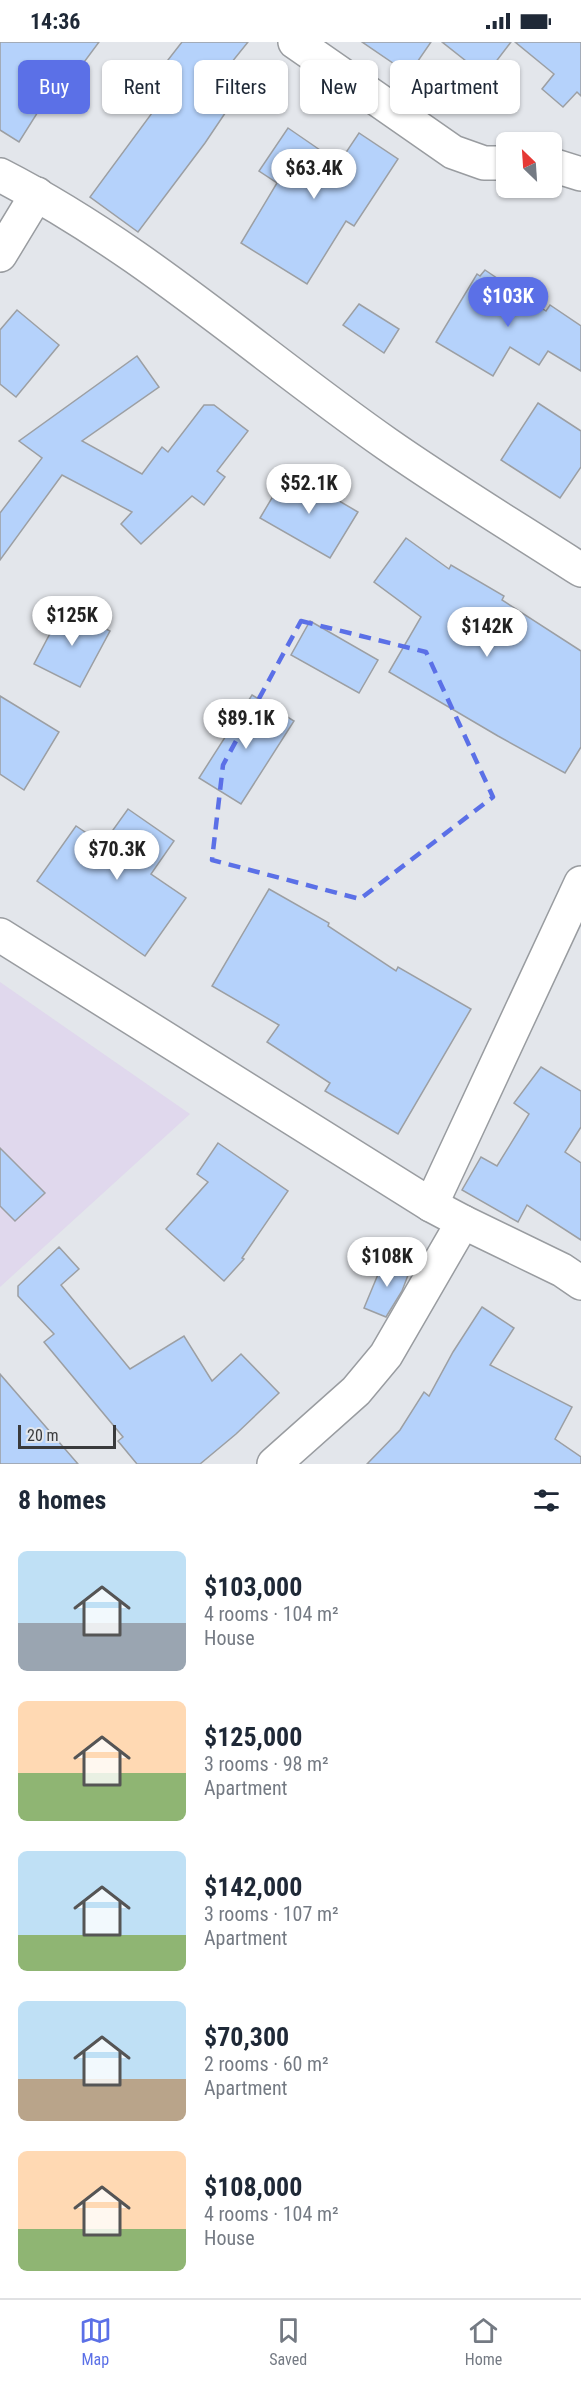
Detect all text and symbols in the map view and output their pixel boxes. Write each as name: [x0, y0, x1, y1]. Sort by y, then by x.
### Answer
text: 14:36: [30, 9, 81, 34]
chip: Buy: [18, 60, 90, 114]
chip: Rent: [102, 60, 182, 114]
chip: Filters: [194, 60, 288, 114]
chip: New: [300, 60, 378, 114]
chip: Apartment: [390, 60, 520, 114]
north arrow: [496, 132, 562, 198]
map controls: [496, 132, 562, 198]
pin: $63.4K: [265, 149, 363, 200]
text: $63.4K: [285, 156, 343, 180]
pin: $103K: [466, 277, 550, 328]
text: $103K: [482, 284, 534, 308]
pin: $52.1K: [260, 464, 358, 515]
text: $52.1K: [280, 471, 338, 495]
pin: $125K: [30, 596, 114, 647]
text: $125K: [46, 603, 98, 627]
pin: $142K: [445, 607, 529, 658]
text: $142K: [461, 614, 513, 638]
pin: $89.1K: [197, 699, 295, 750]
text: $89.1K: [217, 706, 275, 730]
pin: $70.3K: [68, 830, 166, 881]
text: $70.3K: [88, 837, 146, 861]
pin: $108K: [345, 1237, 429, 1288]
text: $108K: [361, 1244, 413, 1268]
scale bar: [18, 1422, 116, 1450]
text: 20 m: [27, 1426, 59, 1445]
icon: filters: [530, 1484, 563, 1517]
text: 8 homes: [18, 1485, 106, 1515]
text: $103,000: [204, 1572, 302, 1602]
icon: home: [66, 1575, 138, 1647]
text: 4 rooms · 104 m²: [204, 1602, 339, 1626]
text: House: [204, 1626, 255, 1650]
text: $125,000: [204, 1722, 302, 1752]
icon: home: [66, 1725, 138, 1797]
text: 3 rooms · 98 m²: [204, 1752, 329, 1776]
text: Apartment: [204, 1776, 288, 1800]
text: $142,000: [204, 1872, 302, 1902]
icon: home: [66, 1875, 138, 1947]
text: 3 rooms · 107 m²: [204, 1902, 339, 1926]
text: Apartment: [204, 1926, 288, 1950]
text: $70,300: [204, 2022, 289, 2052]
icon: home: [66, 2025, 138, 2097]
text: 2 rooms · 60 m²: [204, 2052, 329, 2076]
text: Apartment: [204, 2076, 288, 2100]
text: $108,000: [204, 2172, 302, 2202]
icon: home: [66, 2175, 138, 2247]
text: 4 rooms · 104 m²: [204, 2202, 339, 2226]
text: House: [204, 2226, 255, 2250]
tab: Map: [79, 2314, 112, 2369]
tab: Saved: [269, 2314, 307, 2369]
tab: Home: [465, 2314, 502, 2369]

